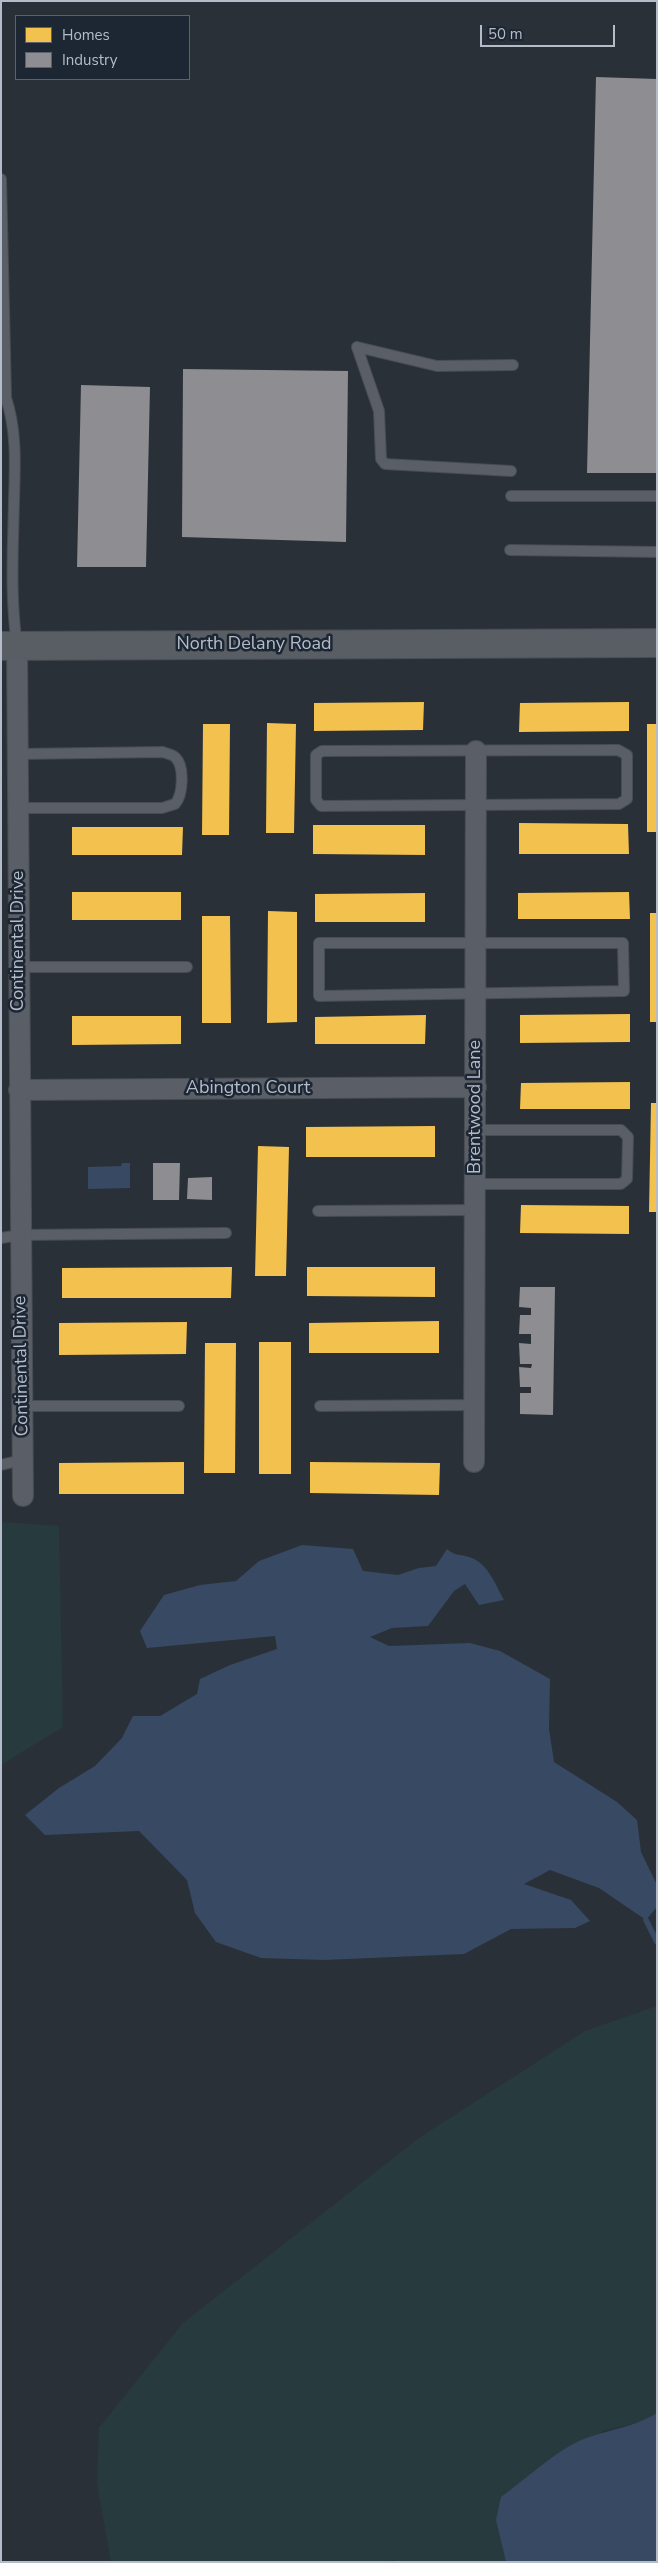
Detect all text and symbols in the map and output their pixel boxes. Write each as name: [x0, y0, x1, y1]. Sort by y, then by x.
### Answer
legend: [15, 15, 190, 80]
scale bar: [483, 15, 618, 47]
text: 50 m: [488, 24, 523, 44]
text: Homes: [62, 25, 110, 45]
text: Industry: [62, 50, 117, 70]
street label: North Delany Road: [176, 634, 332, 656]
street label: Continental Drive: [8, 871, 30, 1011]
street label: Brentwood Lane: [465, 1040, 487, 1174]
street label: Abington Court: [186, 1078, 310, 1100]
street label: Continental Drive: [10, 1295, 34, 1437]

